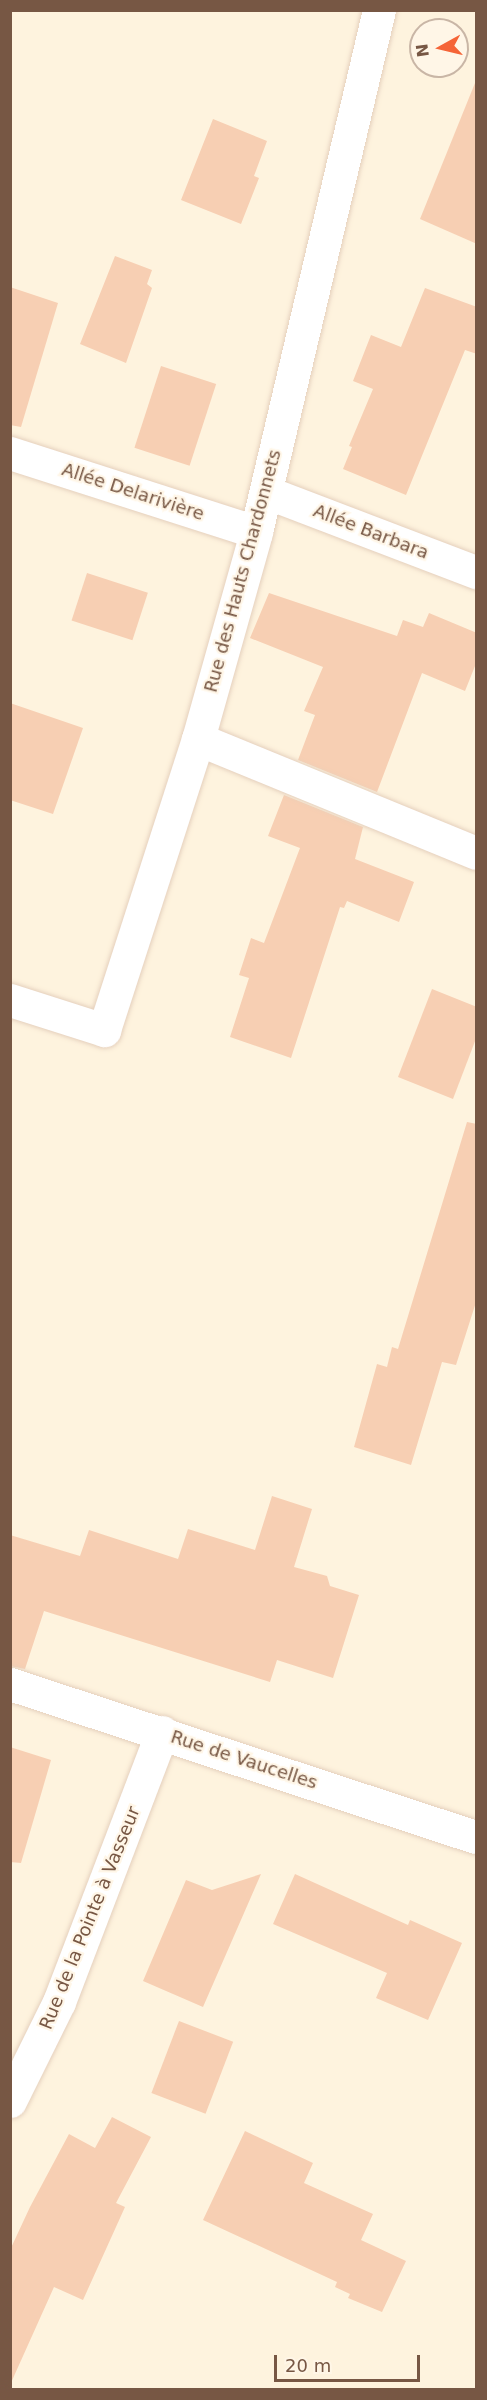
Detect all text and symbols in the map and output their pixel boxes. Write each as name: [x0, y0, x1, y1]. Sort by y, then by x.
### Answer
north arrow: [409, 18, 469, 78]
text: N: [412, 42, 433, 58]
street label: Rue des Hauts Chardonnets: [200, 447, 286, 695]
street label: Allée Delarivière: [59, 459, 207, 525]
street label: Allée Barbara: [310, 500, 432, 564]
street label: Rue de Vaucelles: [168, 1726, 320, 1794]
street label: Rue de la Pointe à Vasseur: [35, 1803, 145, 2033]
scale bar: [277, 2343, 422, 2381]
text: 20 m: [285, 2355, 331, 2376]

